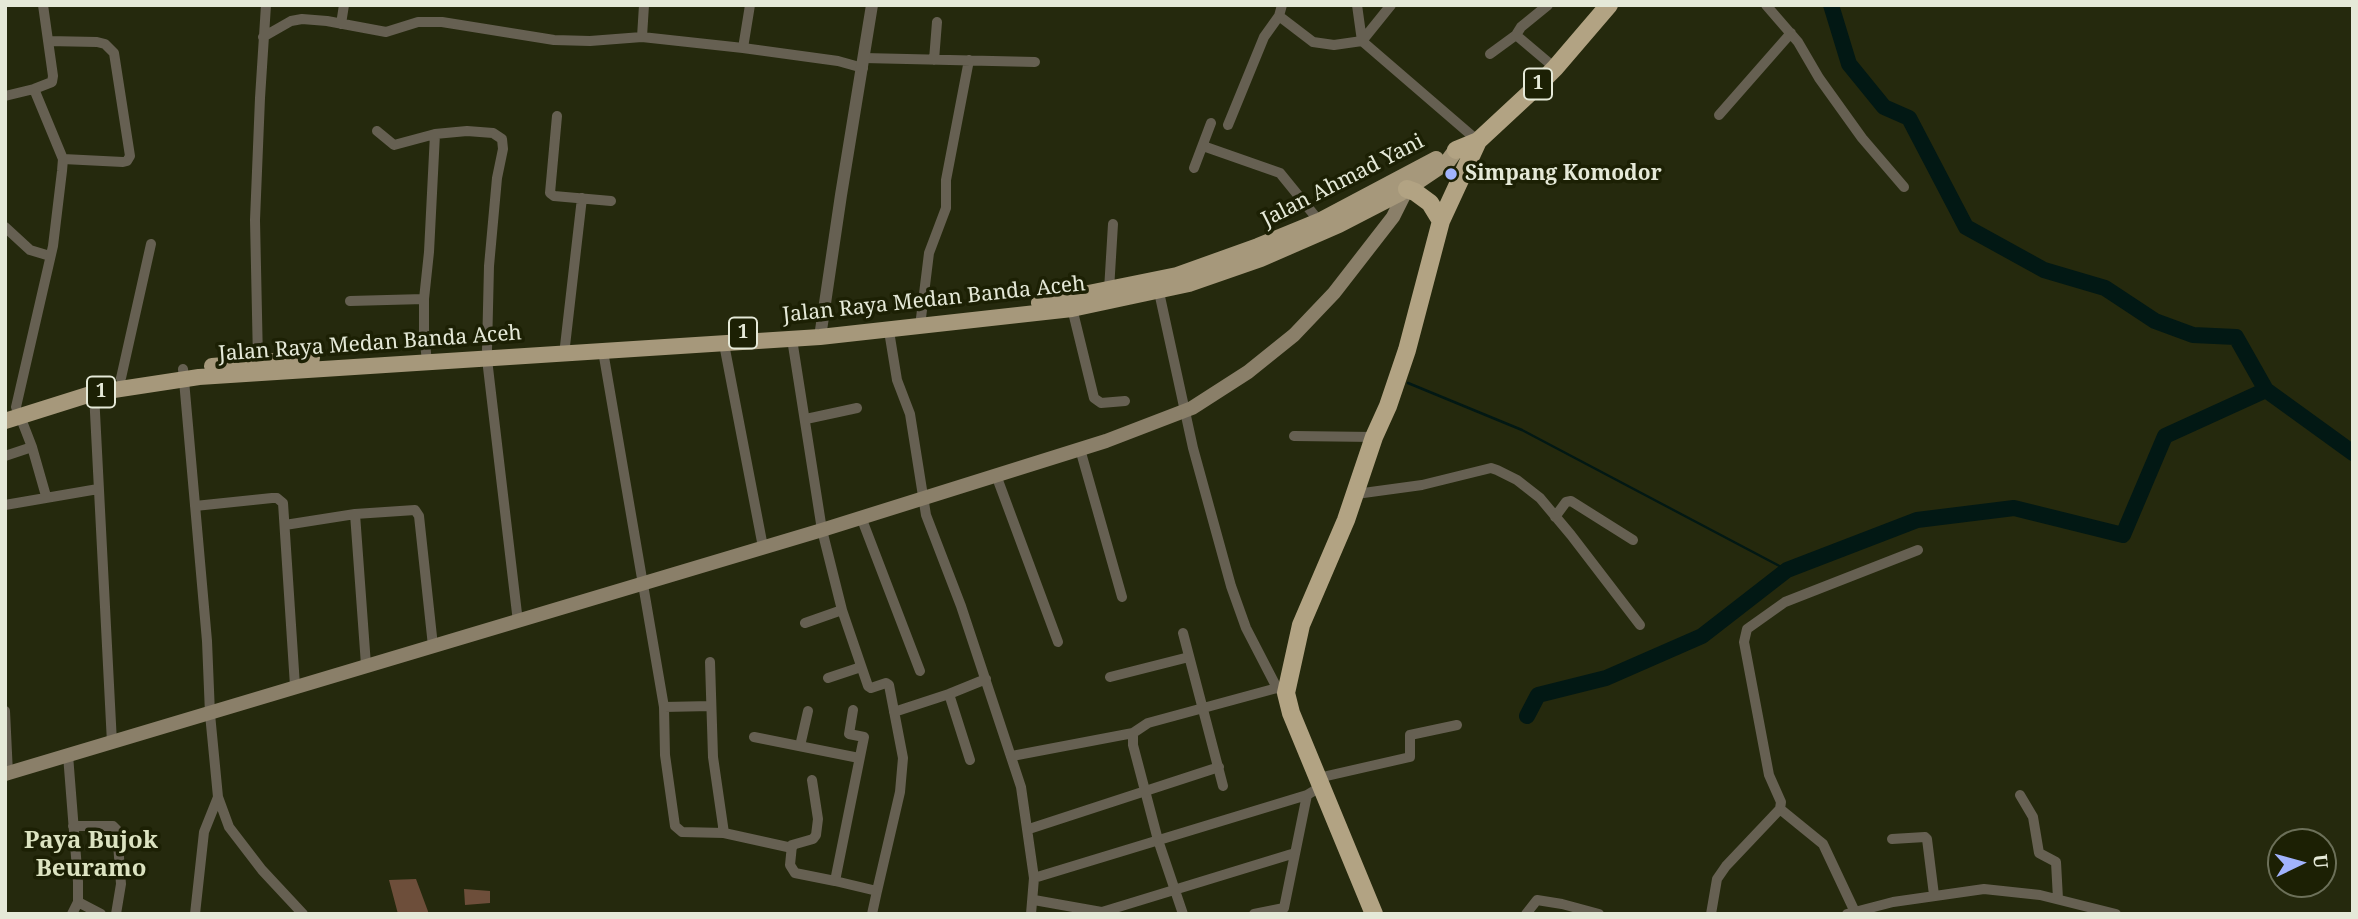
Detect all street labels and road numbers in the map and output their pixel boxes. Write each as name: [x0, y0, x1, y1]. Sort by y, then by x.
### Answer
road number: 1: [1524, 68, 1552, 100]
street label: Jalan Ahmad Yani: [1258, 129, 1428, 233]
street label: Jalan Raya Medan Banda Aceh: [781, 272, 1087, 328]
road number: 1: [729, 318, 757, 348]
street label: Jalan Raya Medan Banda Aceh: [217, 321, 523, 367]
road number: 1: [87, 376, 115, 408]

